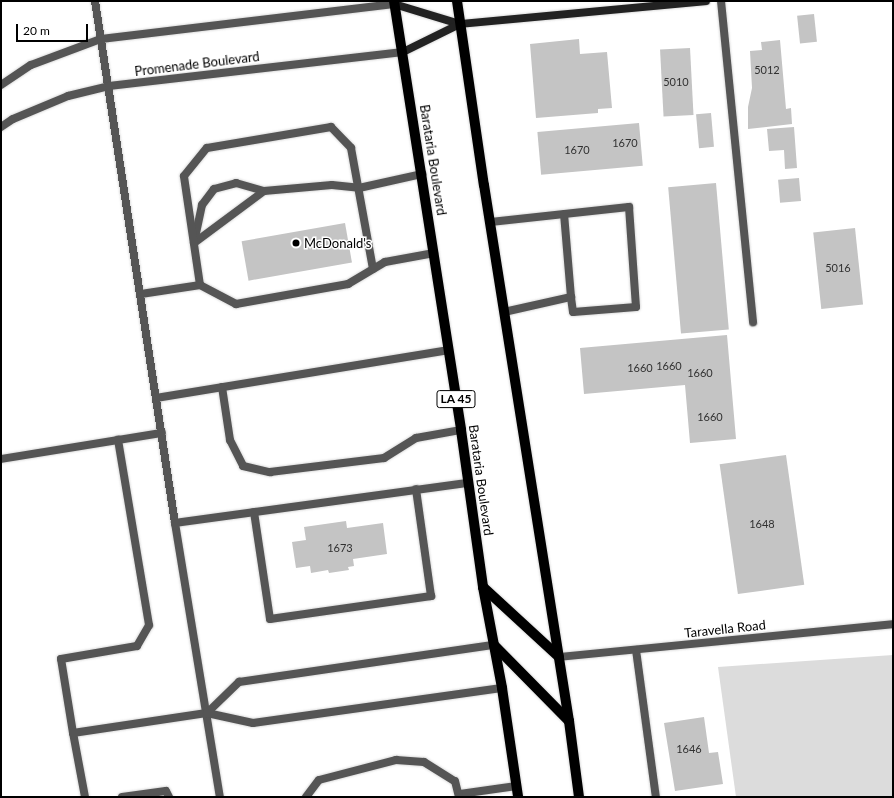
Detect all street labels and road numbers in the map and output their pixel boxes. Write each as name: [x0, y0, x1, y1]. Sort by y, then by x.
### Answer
street label: Promenade Boulevard: [134, 49, 260, 79]
street label: Barataria Boulevard: [417, 103, 449, 217]
road number: LA 45: [436, 389, 476, 409]
street label: Barataria Boulevard: [465, 423, 497, 537]
street label: Taravella Road: [684, 617, 766, 641]

